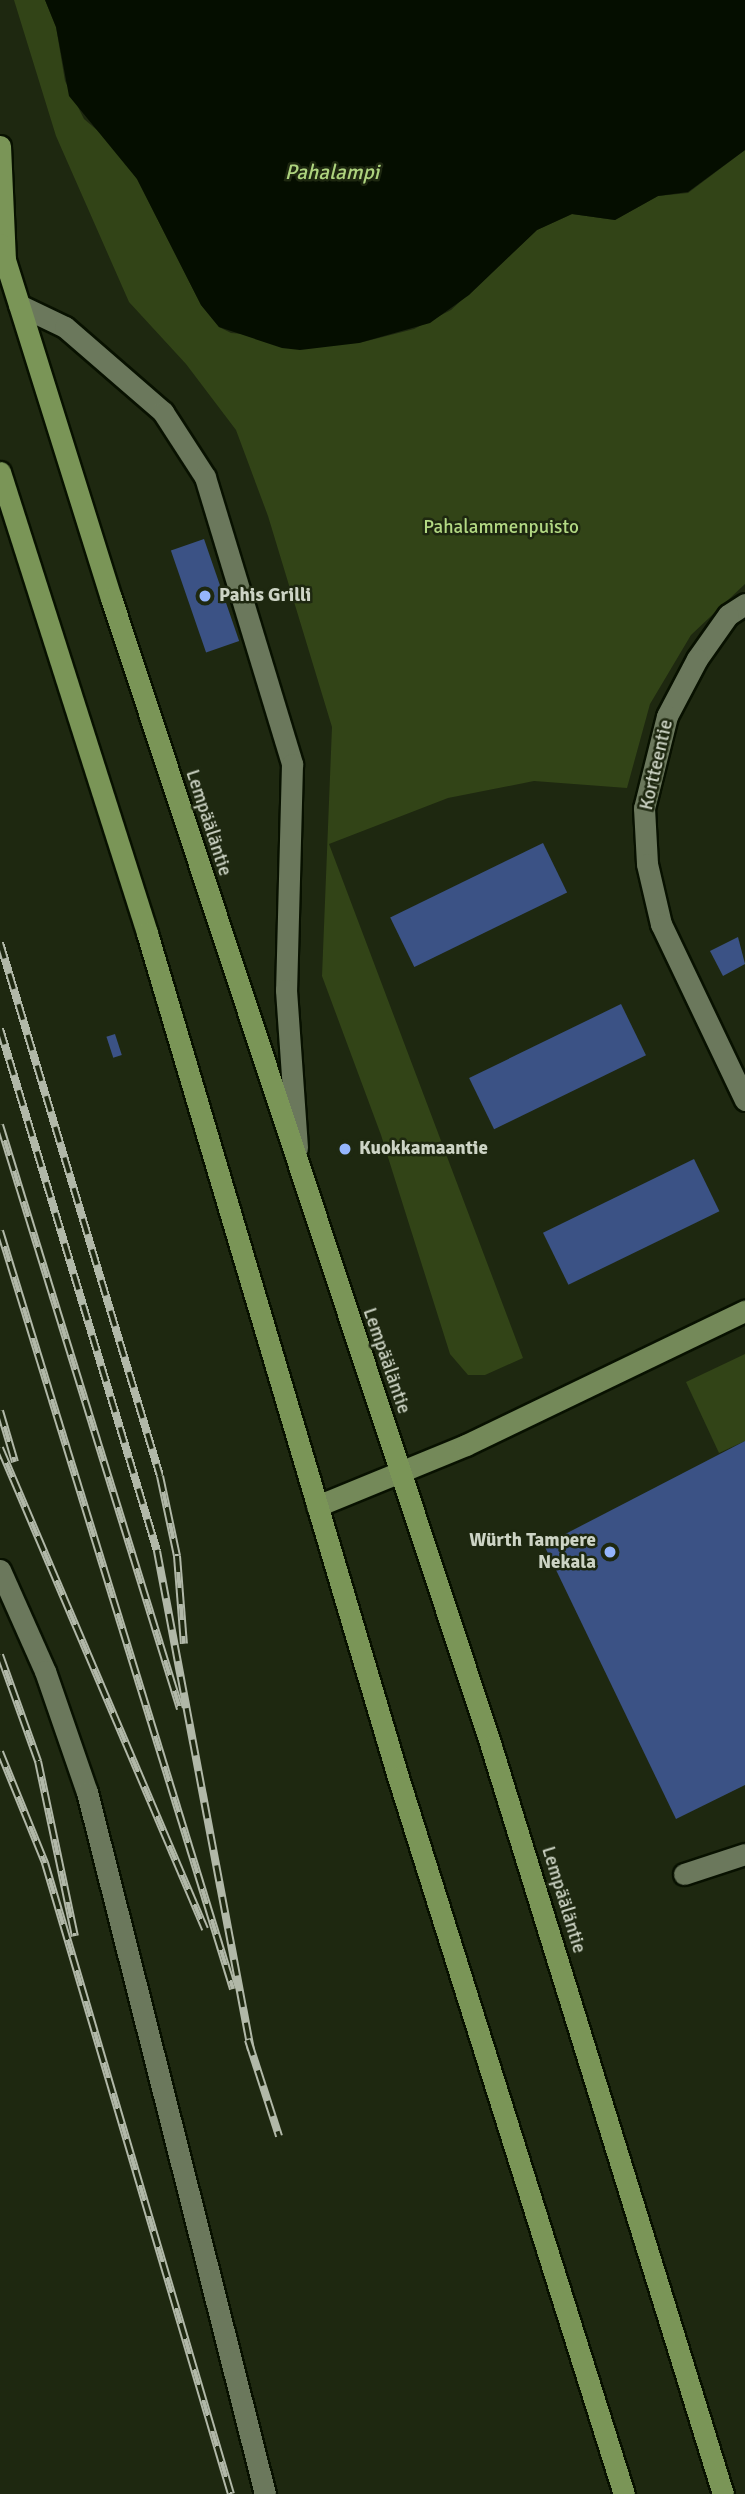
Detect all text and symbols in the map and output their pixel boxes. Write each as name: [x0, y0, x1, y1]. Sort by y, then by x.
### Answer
water label: Pahalampi: [285, 159, 379, 185]
park label: Pahalammenpuisto: [423, 517, 579, 539]
place label: Pahis Grilli: [219, 585, 311, 607]
marker: Pahis Grilli: [197, 588, 213, 604]
street label: Kortteentie: [636, 717, 678, 813]
street label: Lempääläntie: [180, 767, 236, 879]
place label: Kuokkamaantie: [359, 1138, 488, 1160]
marker: Kuokkamaantie: [337, 1141, 353, 1157]
street label: Lempääläntie: [357, 1305, 415, 1417]
place label: Würth Tampere Nekala: [469, 1530, 596, 1574]
marker: Würth Tampere Nekala: [602, 1544, 618, 1560]
street label: Lempääläntie: [536, 1844, 590, 1956]

